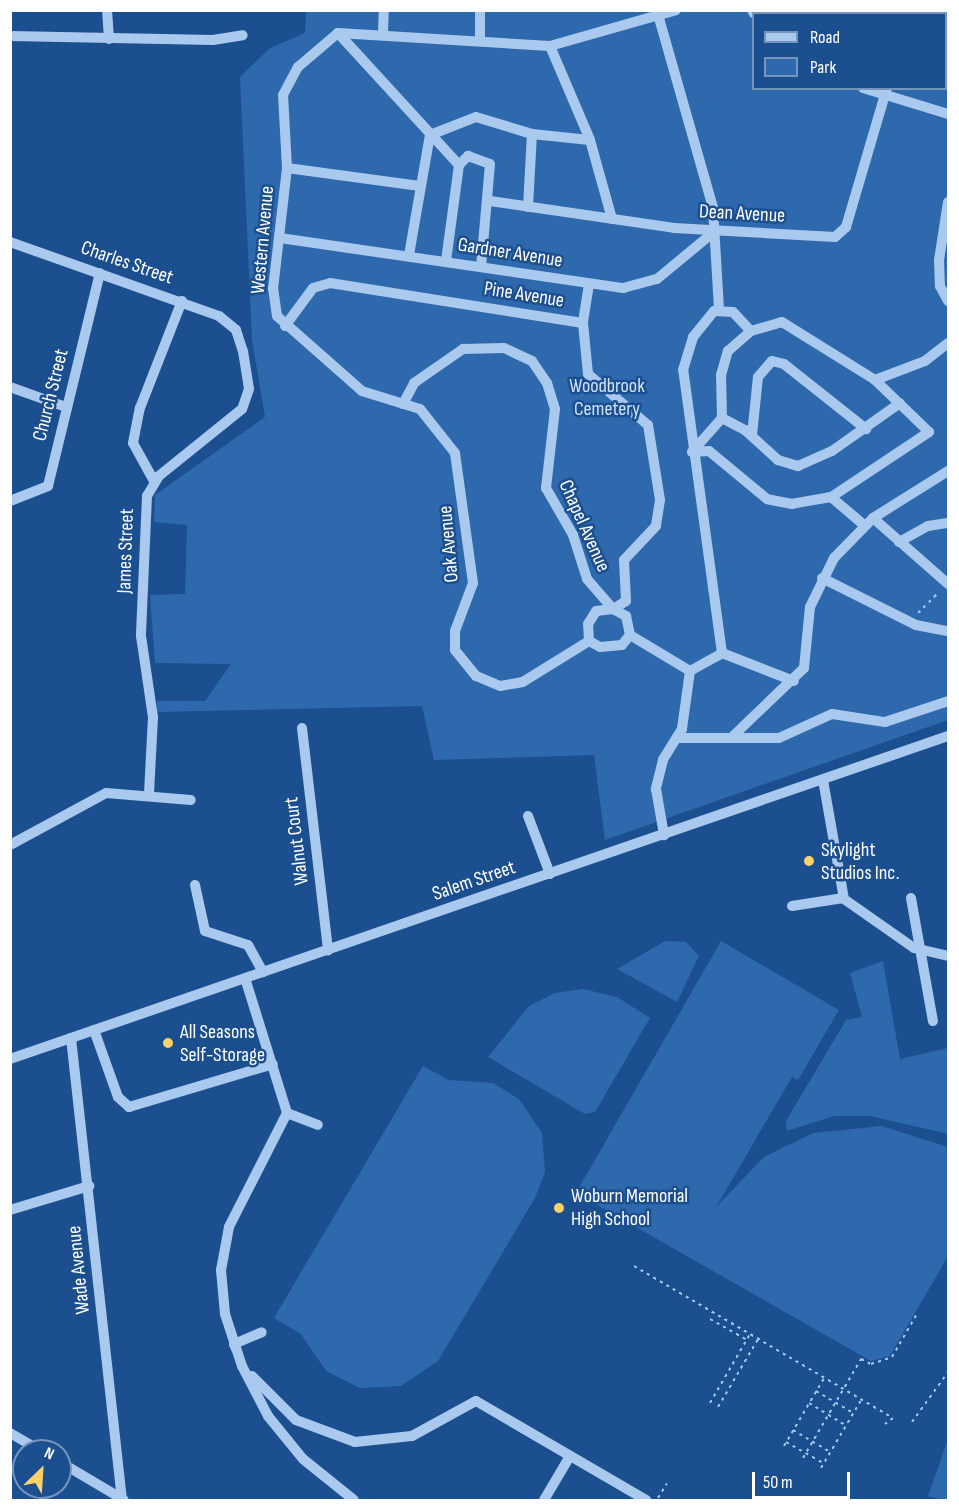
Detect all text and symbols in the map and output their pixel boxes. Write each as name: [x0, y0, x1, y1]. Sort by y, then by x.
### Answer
legend: [752, 12, 947, 90]
text: Road: [810, 27, 840, 48]
text: Park: [810, 57, 836, 78]
street label: Western Avenue: [246, 185, 280, 295]
street label: Dean Avenue: [698, 200, 786, 228]
street label: Gardner Avenue: [456, 233, 564, 273]
street label: Charles Street: [78, 236, 176, 290]
street label: Pine Avenue: [482, 277, 566, 313]
street label: Church Street: [28, 347, 74, 443]
park label: Woodbrook Cemetery: [569, 375, 645, 422]
street label: Chapel Avenue: [553, 476, 615, 576]
street label: Oak Avenue: [434, 505, 464, 583]
street label: James Street: [113, 508, 139, 594]
street label: Walnut Court: [280, 796, 314, 886]
place label: Skylight Studios Inc.: [821, 838, 900, 885]
marker: Skylight Studios Inc.: [802, 854, 816, 868]
street label: Salem Street: [429, 856, 519, 906]
place label: All Seasons Self-Storage: [180, 1020, 265, 1067]
marker: All Seasons Self-Storage: [161, 1036, 175, 1050]
place label: Woburn Memorial High School: [571, 1184, 688, 1231]
marker: Woburn Memorial High School: [552, 1201, 566, 1215]
street label: Wade Avenue: [62, 1225, 96, 1315]
north arrow: [12, 1439, 72, 1499]
text: N: [41, 1444, 57, 1464]
scale bar: [755, 1460, 852, 1498]
text: 50 m: [763, 1472, 793, 1493]

